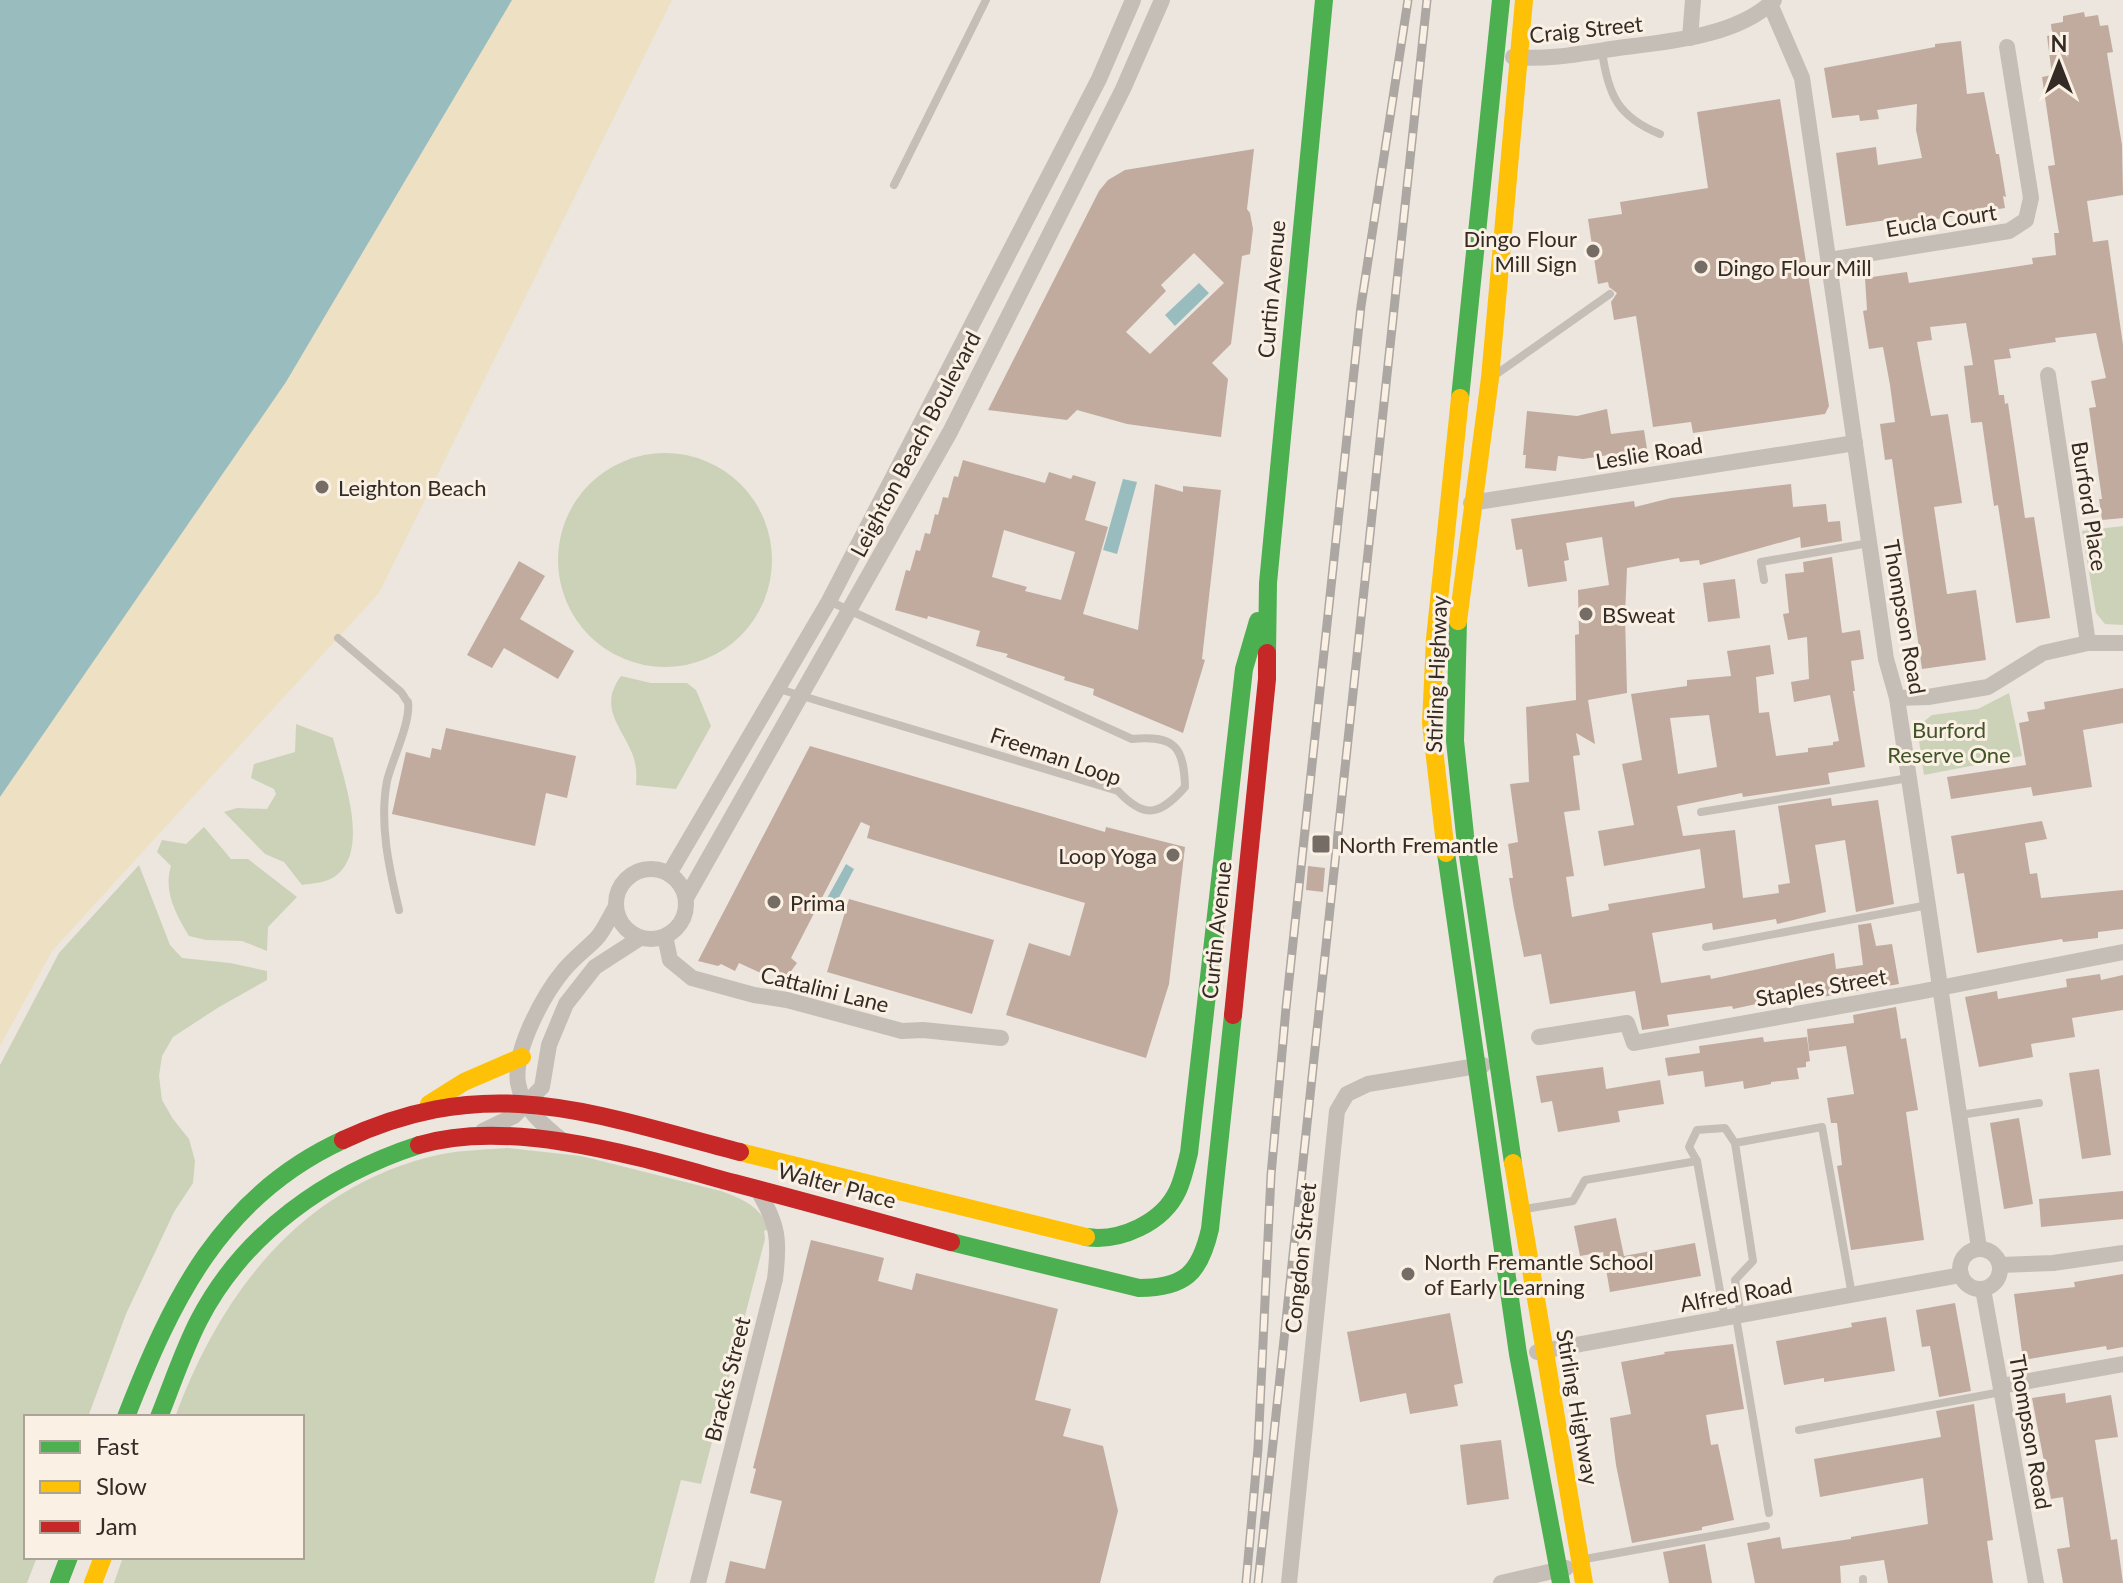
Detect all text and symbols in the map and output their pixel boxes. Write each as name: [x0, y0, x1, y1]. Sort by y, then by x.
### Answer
street label: Craig Street: [1528, 10, 1644, 48]
north arrow: [2019, 24, 2099, 104]
text: N: [2051, 30, 2067, 57]
street label: Eucla Court: [1884, 198, 1998, 242]
street label: Curtin Avenue: [1252, 219, 1290, 359]
place label: Dingo Flour Mill Sign: [1463, 225, 1577, 277]
marker: Dingo Flour Mill Sign: [1584, 242, 1602, 260]
place label: Dingo Flour Mill: [1717, 254, 1872, 281]
marker: Dingo Flour Mill: [1692, 258, 1710, 276]
street label: Leighton Beach Boulevard: [844, 327, 986, 561]
street label: Leslie Road: [1593, 431, 1705, 475]
street label: Burford Place: [2066, 439, 2114, 573]
place label: Leighton Beach: [338, 474, 487, 501]
marker: Leighton Beach: [313, 478, 331, 496]
street label: Thompson Road: [1878, 538, 1932, 696]
street label: Stirling Highway: [1420, 594, 1452, 753]
place label: BSweat: [1602, 601, 1675, 628]
marker: BSweat: [1577, 605, 1595, 623]
park label: Burford Reserve One: [1887, 716, 2011, 768]
street label: Freeman Loop: [987, 721, 1125, 791]
place label: North Fremantle: [1339, 831, 1498, 858]
marker: North Fremantle: [1310, 833, 1332, 855]
place label: Loop Yoga: [1058, 842, 1157, 869]
marker: Loop Yoga: [1164, 846, 1182, 864]
street label: Curtin Avenue: [1195, 860, 1237, 1000]
place label: Prima: [790, 889, 845, 916]
marker: Prima: [765, 893, 783, 911]
street label: Cattalini Lane: [758, 960, 892, 1018]
street label: Staples Street: [1753, 962, 1889, 1012]
street label: Walter Place: [775, 1156, 899, 1214]
street label: Congdon Street: [1279, 1181, 1321, 1335]
place label: North Fremantle School of Early Learning: [1424, 1248, 1654, 1300]
marker: North Fremantle School of Early Learning: [1399, 1265, 1417, 1283]
street label: Alfred Road: [1678, 1271, 1794, 1317]
street label: Bracks Street: [698, 1314, 756, 1444]
street label: Stirling Highway: [1551, 1327, 1605, 1488]
street label: Thompson Road: [2004, 1353, 2058, 1511]
legend: [24, 1415, 304, 1559]
text: Fast: [96, 1431, 139, 1460]
text: Slow: [96, 1471, 147, 1500]
text: Jam: [96, 1511, 137, 1540]

